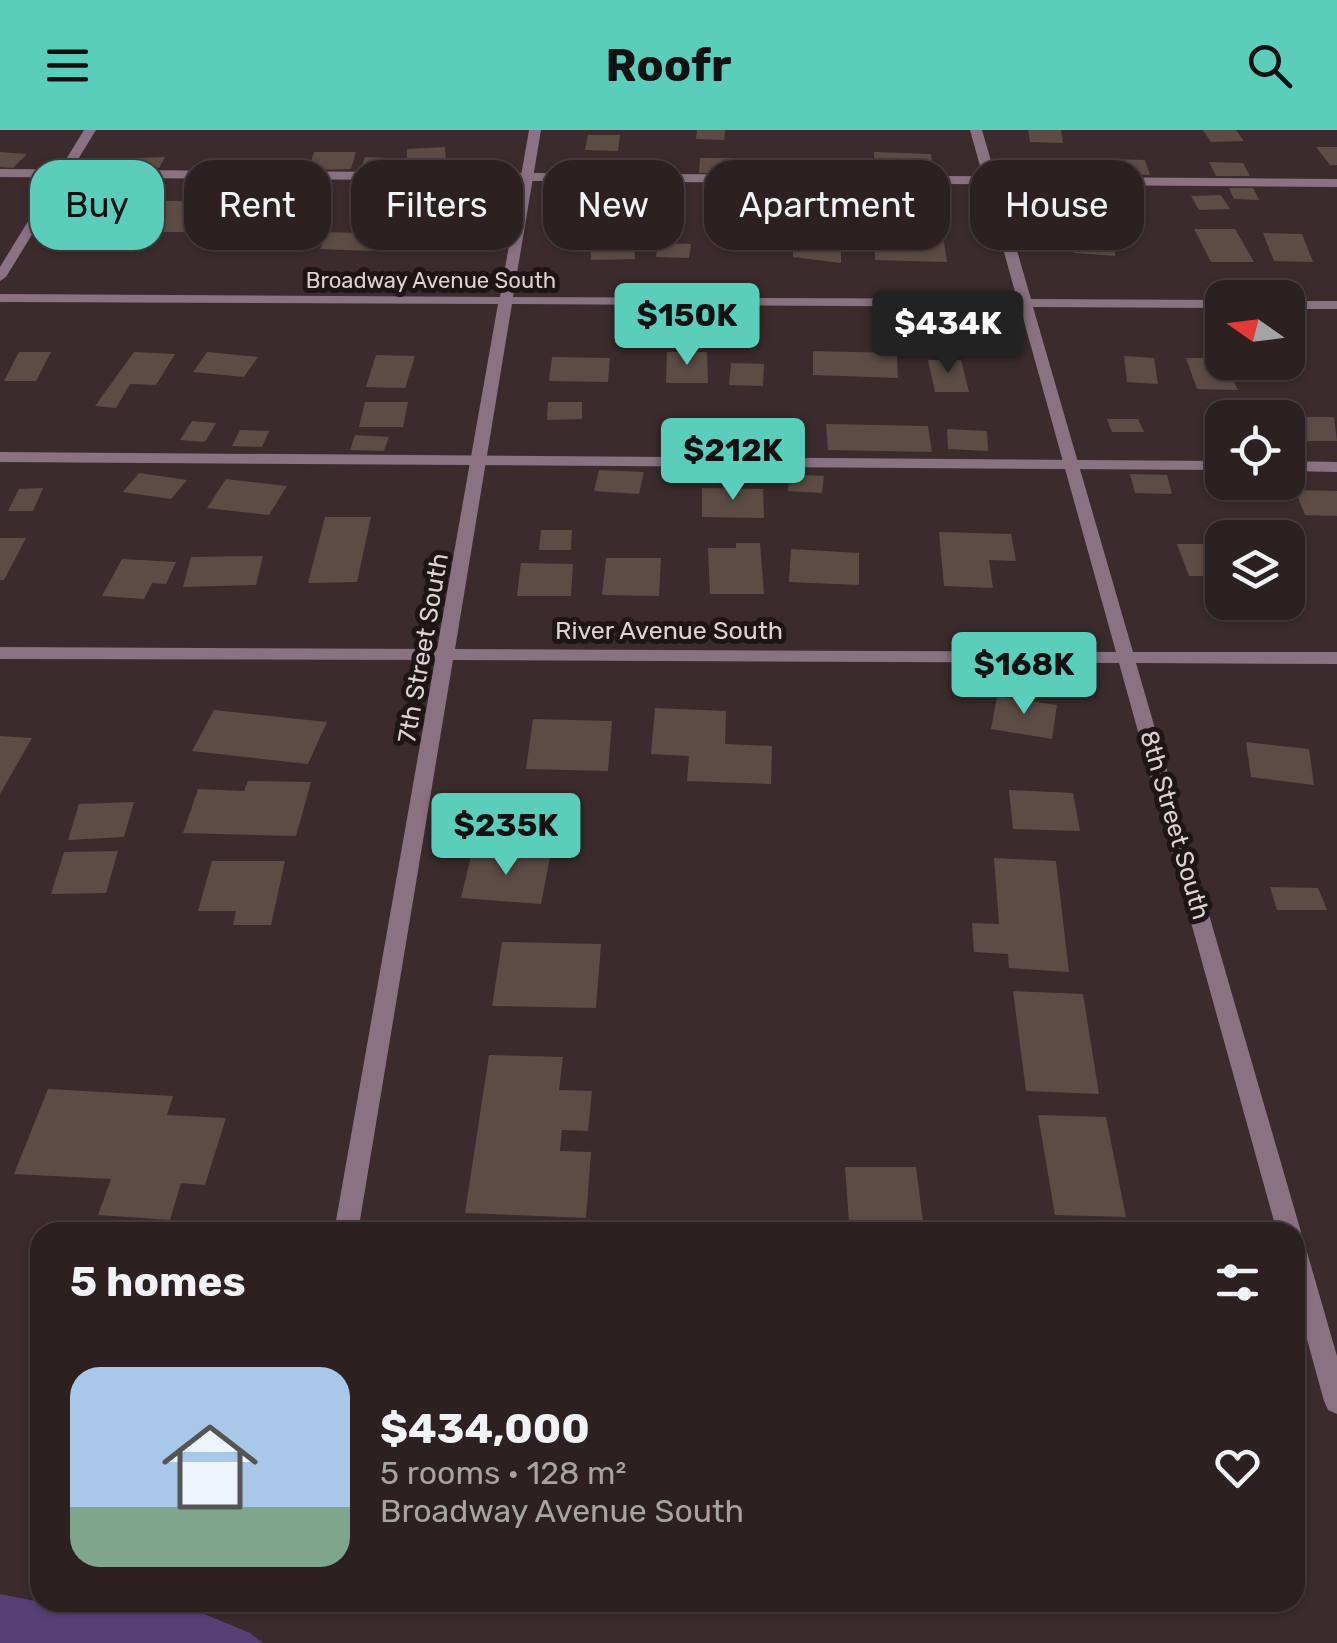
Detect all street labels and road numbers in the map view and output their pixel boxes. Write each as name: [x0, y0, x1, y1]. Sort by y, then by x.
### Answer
street label: Broadway Avenue South: [306, 267, 556, 294]
street label: 7th Street South: [392, 551, 454, 745]
street label: River Avenue South: [555, 616, 783, 645]
street label: 8th Street South: [1134, 727, 1216, 923]

